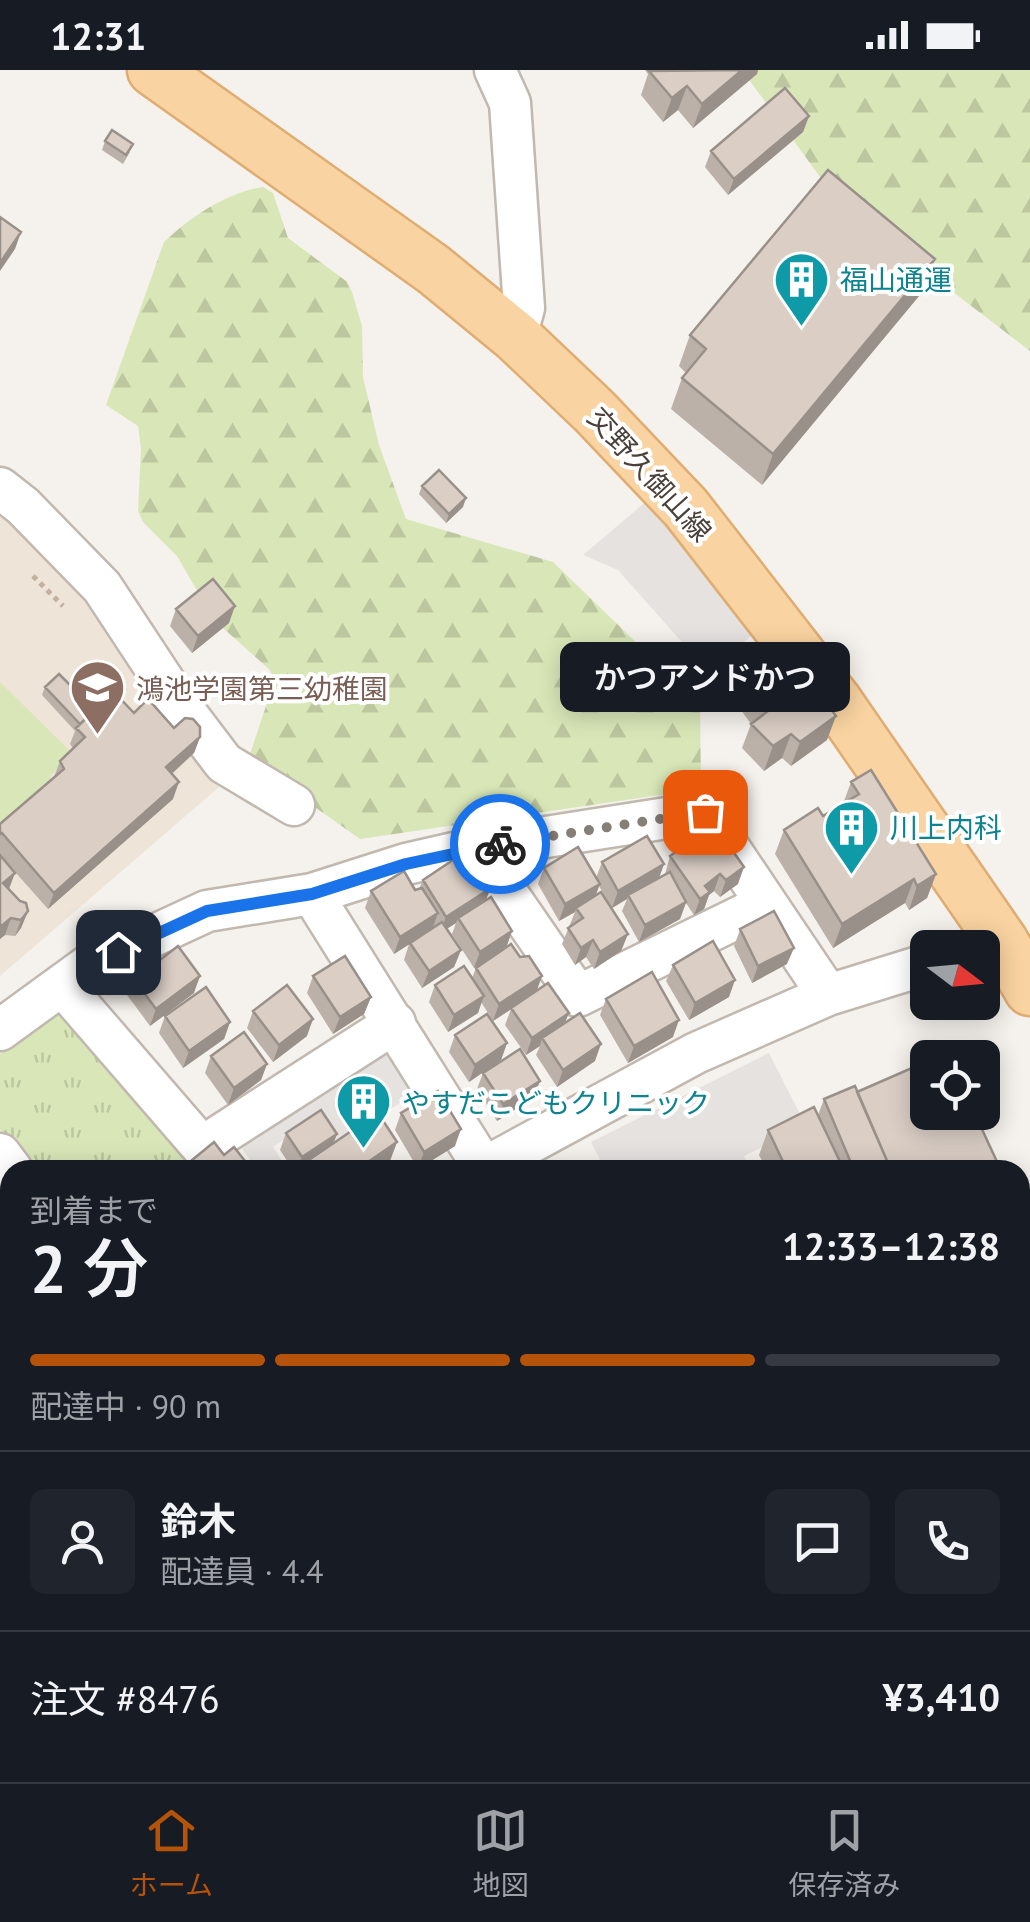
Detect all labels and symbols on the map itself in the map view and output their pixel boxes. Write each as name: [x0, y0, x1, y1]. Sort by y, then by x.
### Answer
building icon: 福山通運: [771, 249, 831, 328]
place label: 福山通運: [840, 261, 952, 298]
street label: 交野久御山線: [580, 399, 720, 549]
callout: かつアンドかつ: [560, 642, 850, 712]
school or university icon: 鴻池学園第三幼稚園: [67, 658, 127, 737]
place label: 鴻池学園第三幼稚園: [136, 670, 388, 707]
pin: [663, 770, 748, 855]
courier: [450, 794, 550, 894]
building icon: 川上内科: [821, 797, 881, 876]
place label: 川上内科: [890, 809, 1002, 846]
pin: [76, 910, 161, 995]
north arrow: [910, 930, 1000, 1020]
building icon: やすだこどもクリニック: [333, 1072, 393, 1151]
place label: やすだこどもクリニック: [402, 1084, 710, 1121]

